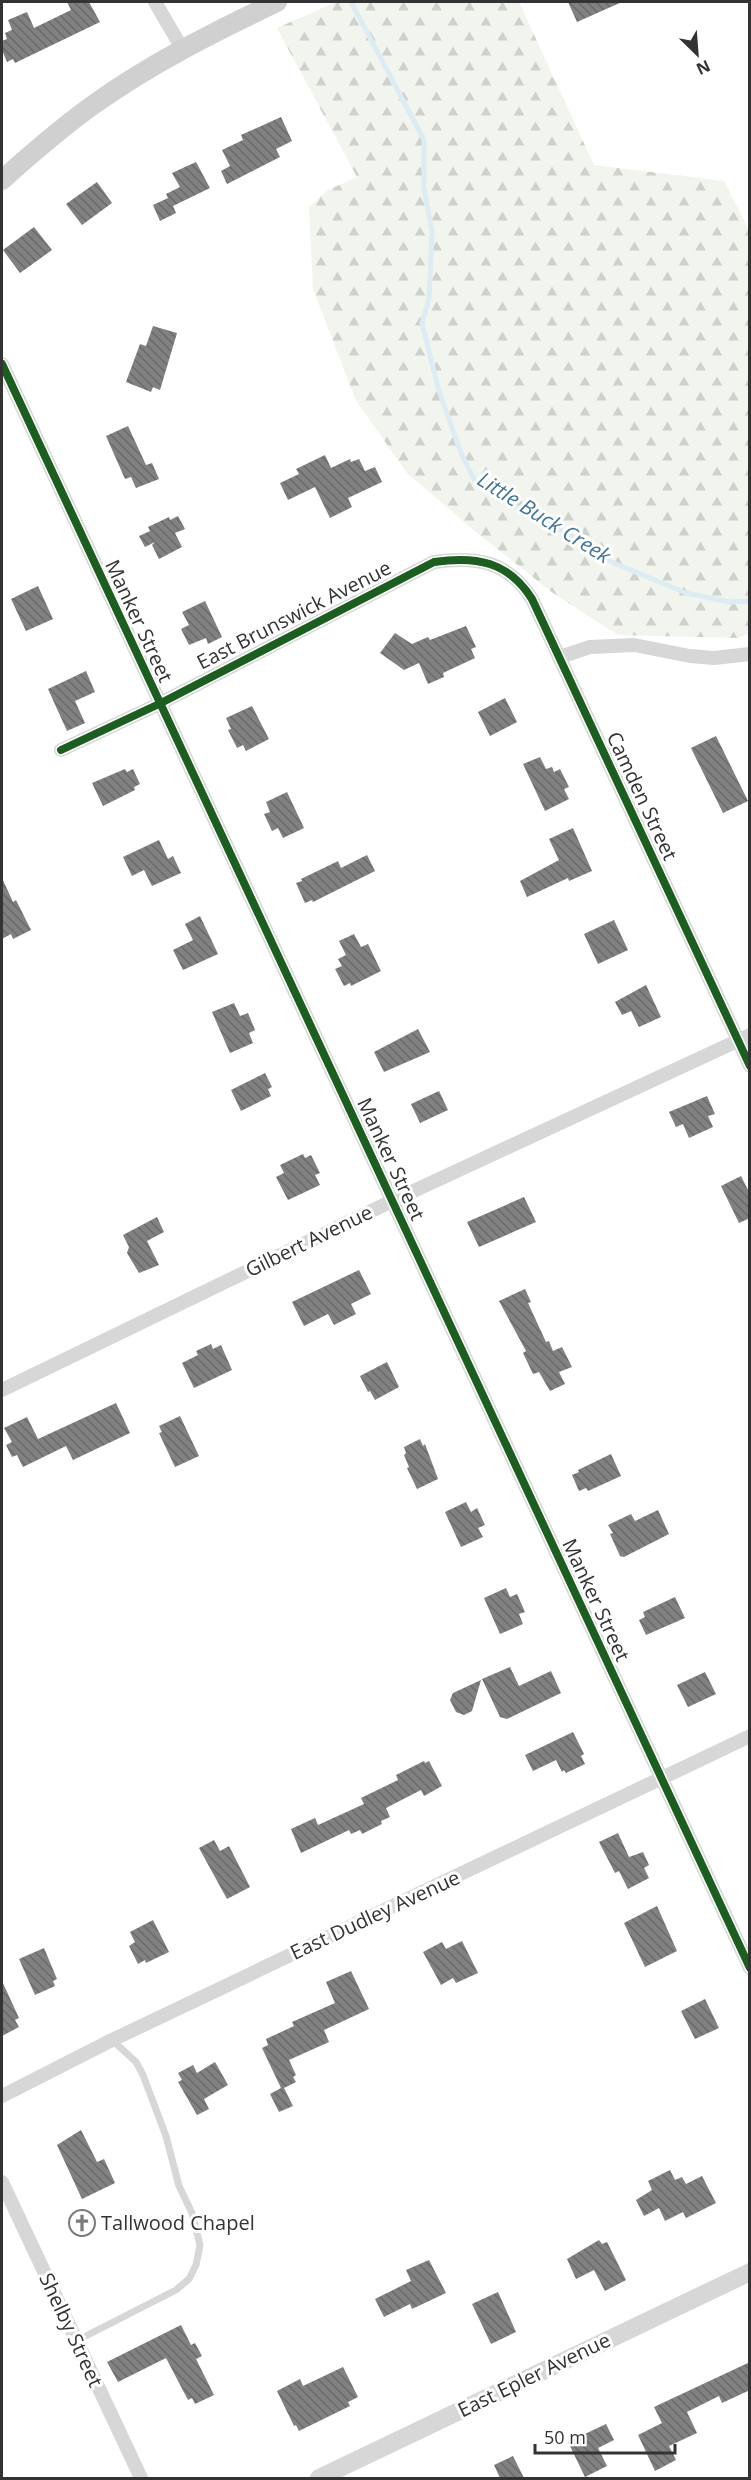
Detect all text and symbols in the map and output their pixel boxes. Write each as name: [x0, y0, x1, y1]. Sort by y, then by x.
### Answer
north arrow: [667, 24, 727, 84]
text: N: [693, 55, 714, 80]
water label: Little Buck Creek: [473, 465, 617, 570]
street label: East Brunswick Avenue: [192, 554, 396, 675]
street label: Manker Street: [99, 555, 180, 686]
street label: Camden Street: [601, 727, 684, 864]
street label: Manker Street: [351, 1093, 432, 1224]
street label: Gilbert Avenue: [241, 1198, 377, 1283]
street label: Manker Street: [556, 1534, 637, 1665]
street label: East Dudley Avenue: [286, 1863, 464, 1966]
church icon: Tallwood Chapel: [67, 2208, 97, 2238]
place label: Tallwood Chapel: [101, 2209, 255, 2236]
street label: Shelby Street: [33, 2268, 110, 2391]
street label: East Epler Avenue: [453, 2326, 615, 2423]
scale bar: [535, 2417, 674, 2455]
text: 50 m: [544, 2425, 586, 2449]

